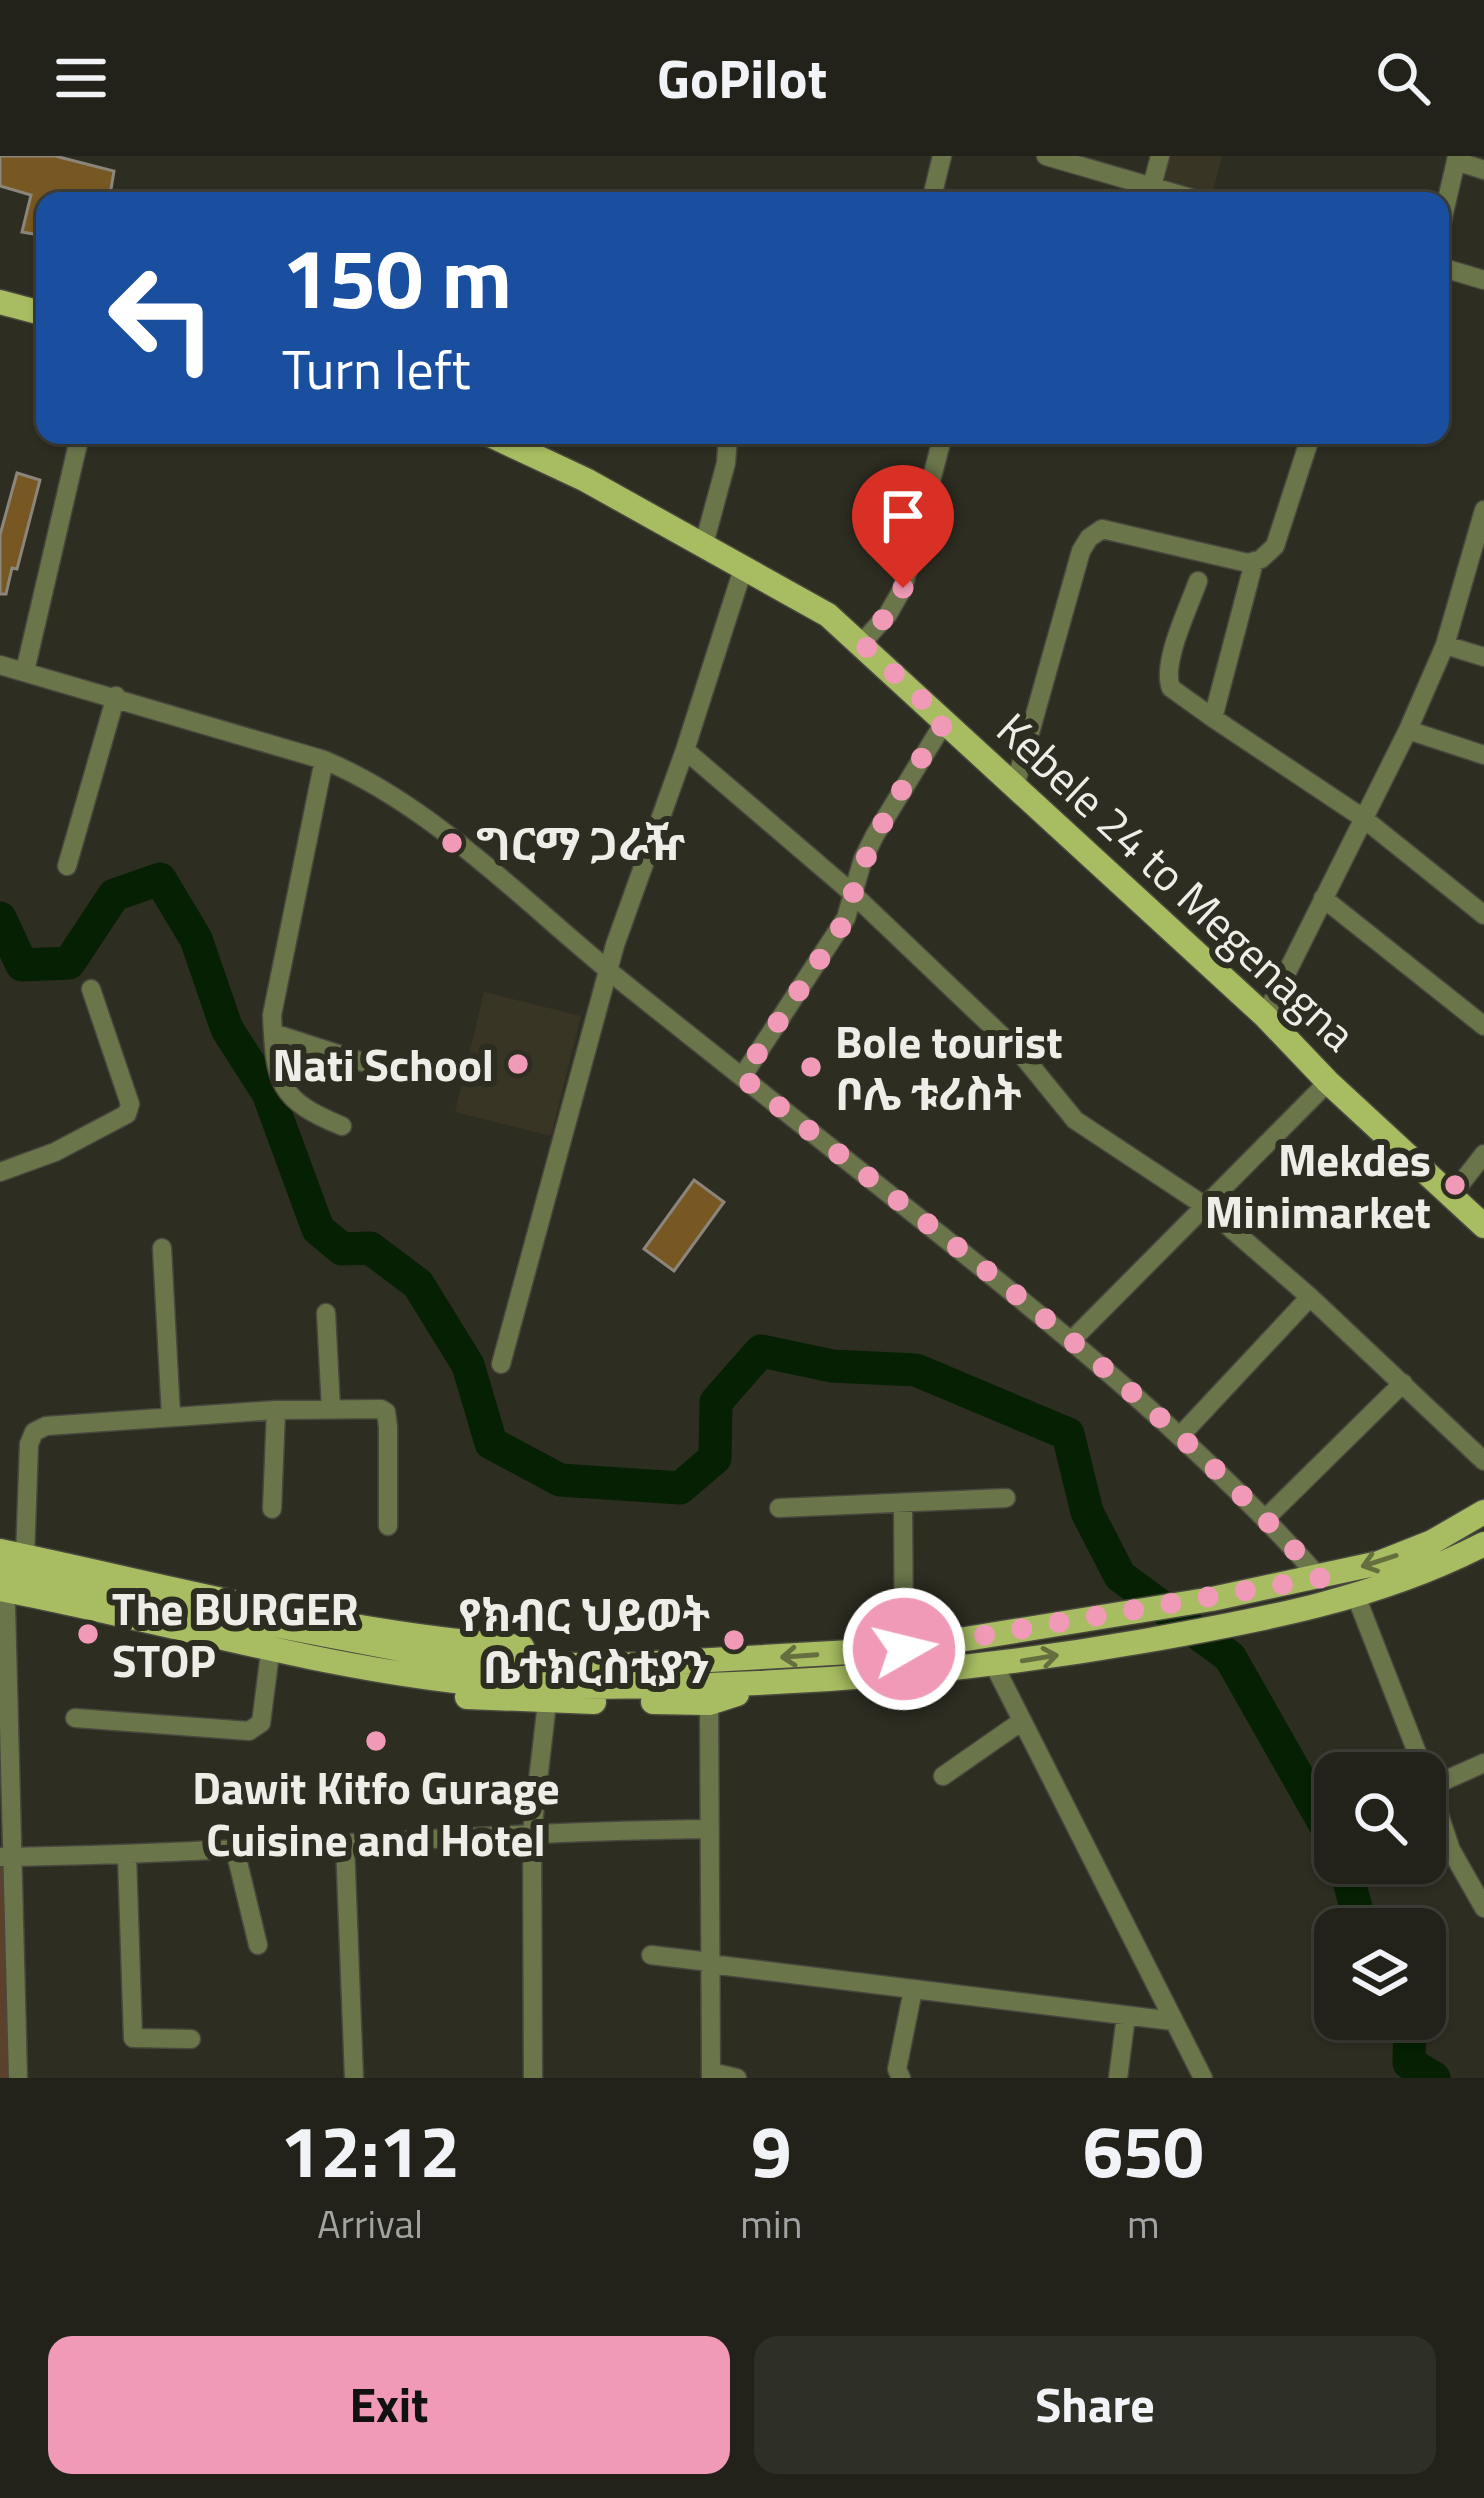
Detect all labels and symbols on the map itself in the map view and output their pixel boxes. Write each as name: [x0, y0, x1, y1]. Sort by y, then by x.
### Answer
pin: [852, 465, 954, 588]
street label: Kebele 24 to Megenagna: [982, 696, 1372, 1066]
place label: ግርማ ጋራዥ: [476, 809, 685, 877]
marker: ግርማ ጋራዥ: [439, 830, 465, 856]
place label: Bole tourist ቦሌ ቱሪስት: [835, 1007, 1063, 1127]
place label: Nati School: [272, 1030, 494, 1098]
marker: Nati School: [505, 1051, 531, 1077]
marker: Bole tourist ቦሌ ቱሪስት: [798, 1054, 824, 1080]
place label: Mekdes Minimarket: [1205, 1125, 1431, 1245]
marker: Mekdes Minimarket: [1442, 1172, 1468, 1198]
one-way arrow: [1361, 1552, 1399, 1574]
place label: The BURGER STOP: [112, 1574, 358, 1694]
place label: የክብር ህይወት ቤተክርስቲያን: [458, 1580, 710, 1700]
position arrow: [841, 1586, 967, 1712]
marker: The BURGER STOP: [75, 1621, 101, 1647]
marker: የክብር ህይወት ቤተክርስቲያን: [721, 1627, 747, 1653]
one-way arrow: [780, 1645, 819, 1668]
one-way arrow: [1020, 1646, 1059, 1669]
marker: Dawit Kitfo Gurage Cuisine and Hotel: [363, 1728, 389, 1754]
place label: Dawit Kitfo Gurage Cuisine and Hotel: [192, 1753, 560, 1873]

